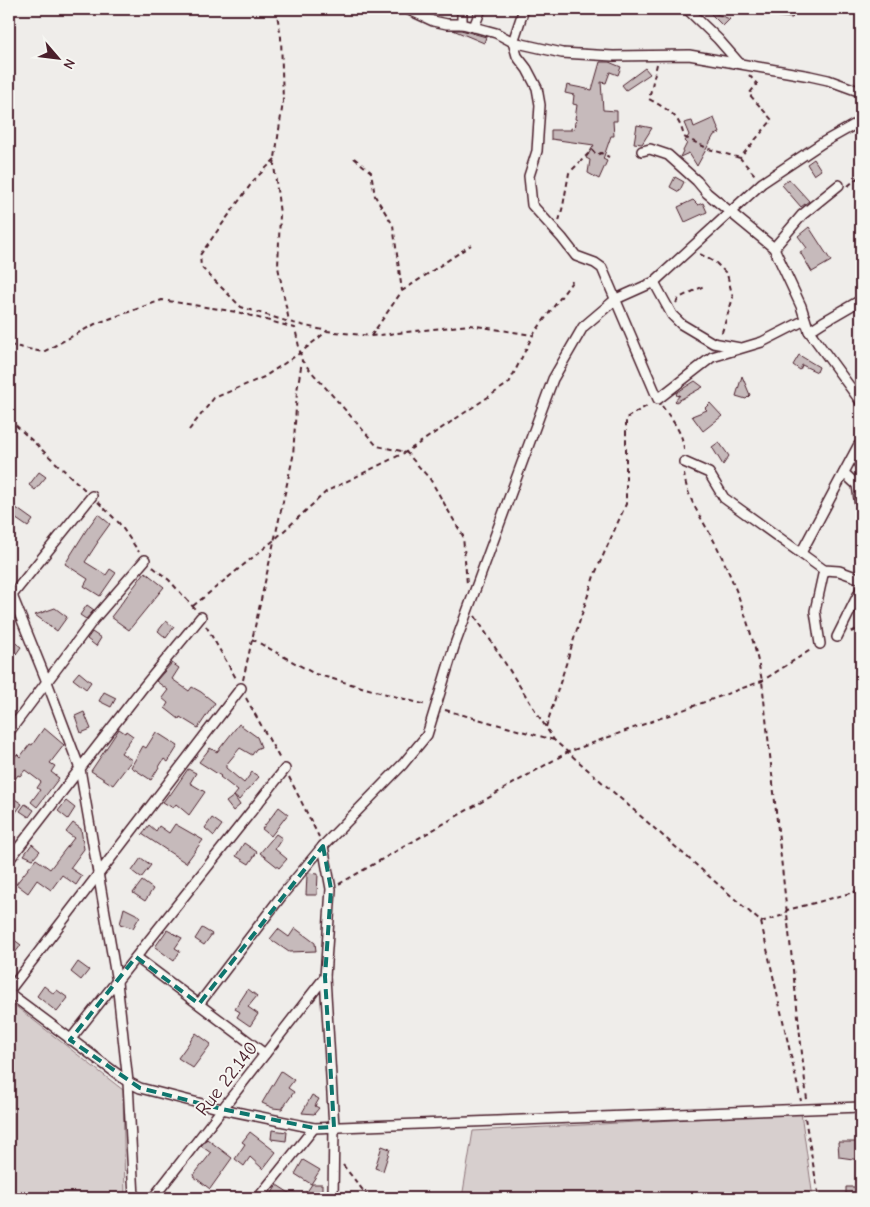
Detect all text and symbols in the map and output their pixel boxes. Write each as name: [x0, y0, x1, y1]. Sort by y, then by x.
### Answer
north arrow: [32, 32, 82, 82]
text: N: [59, 56, 79, 72]
street label: Rue 22.140: [191, 1037, 263, 1120]

